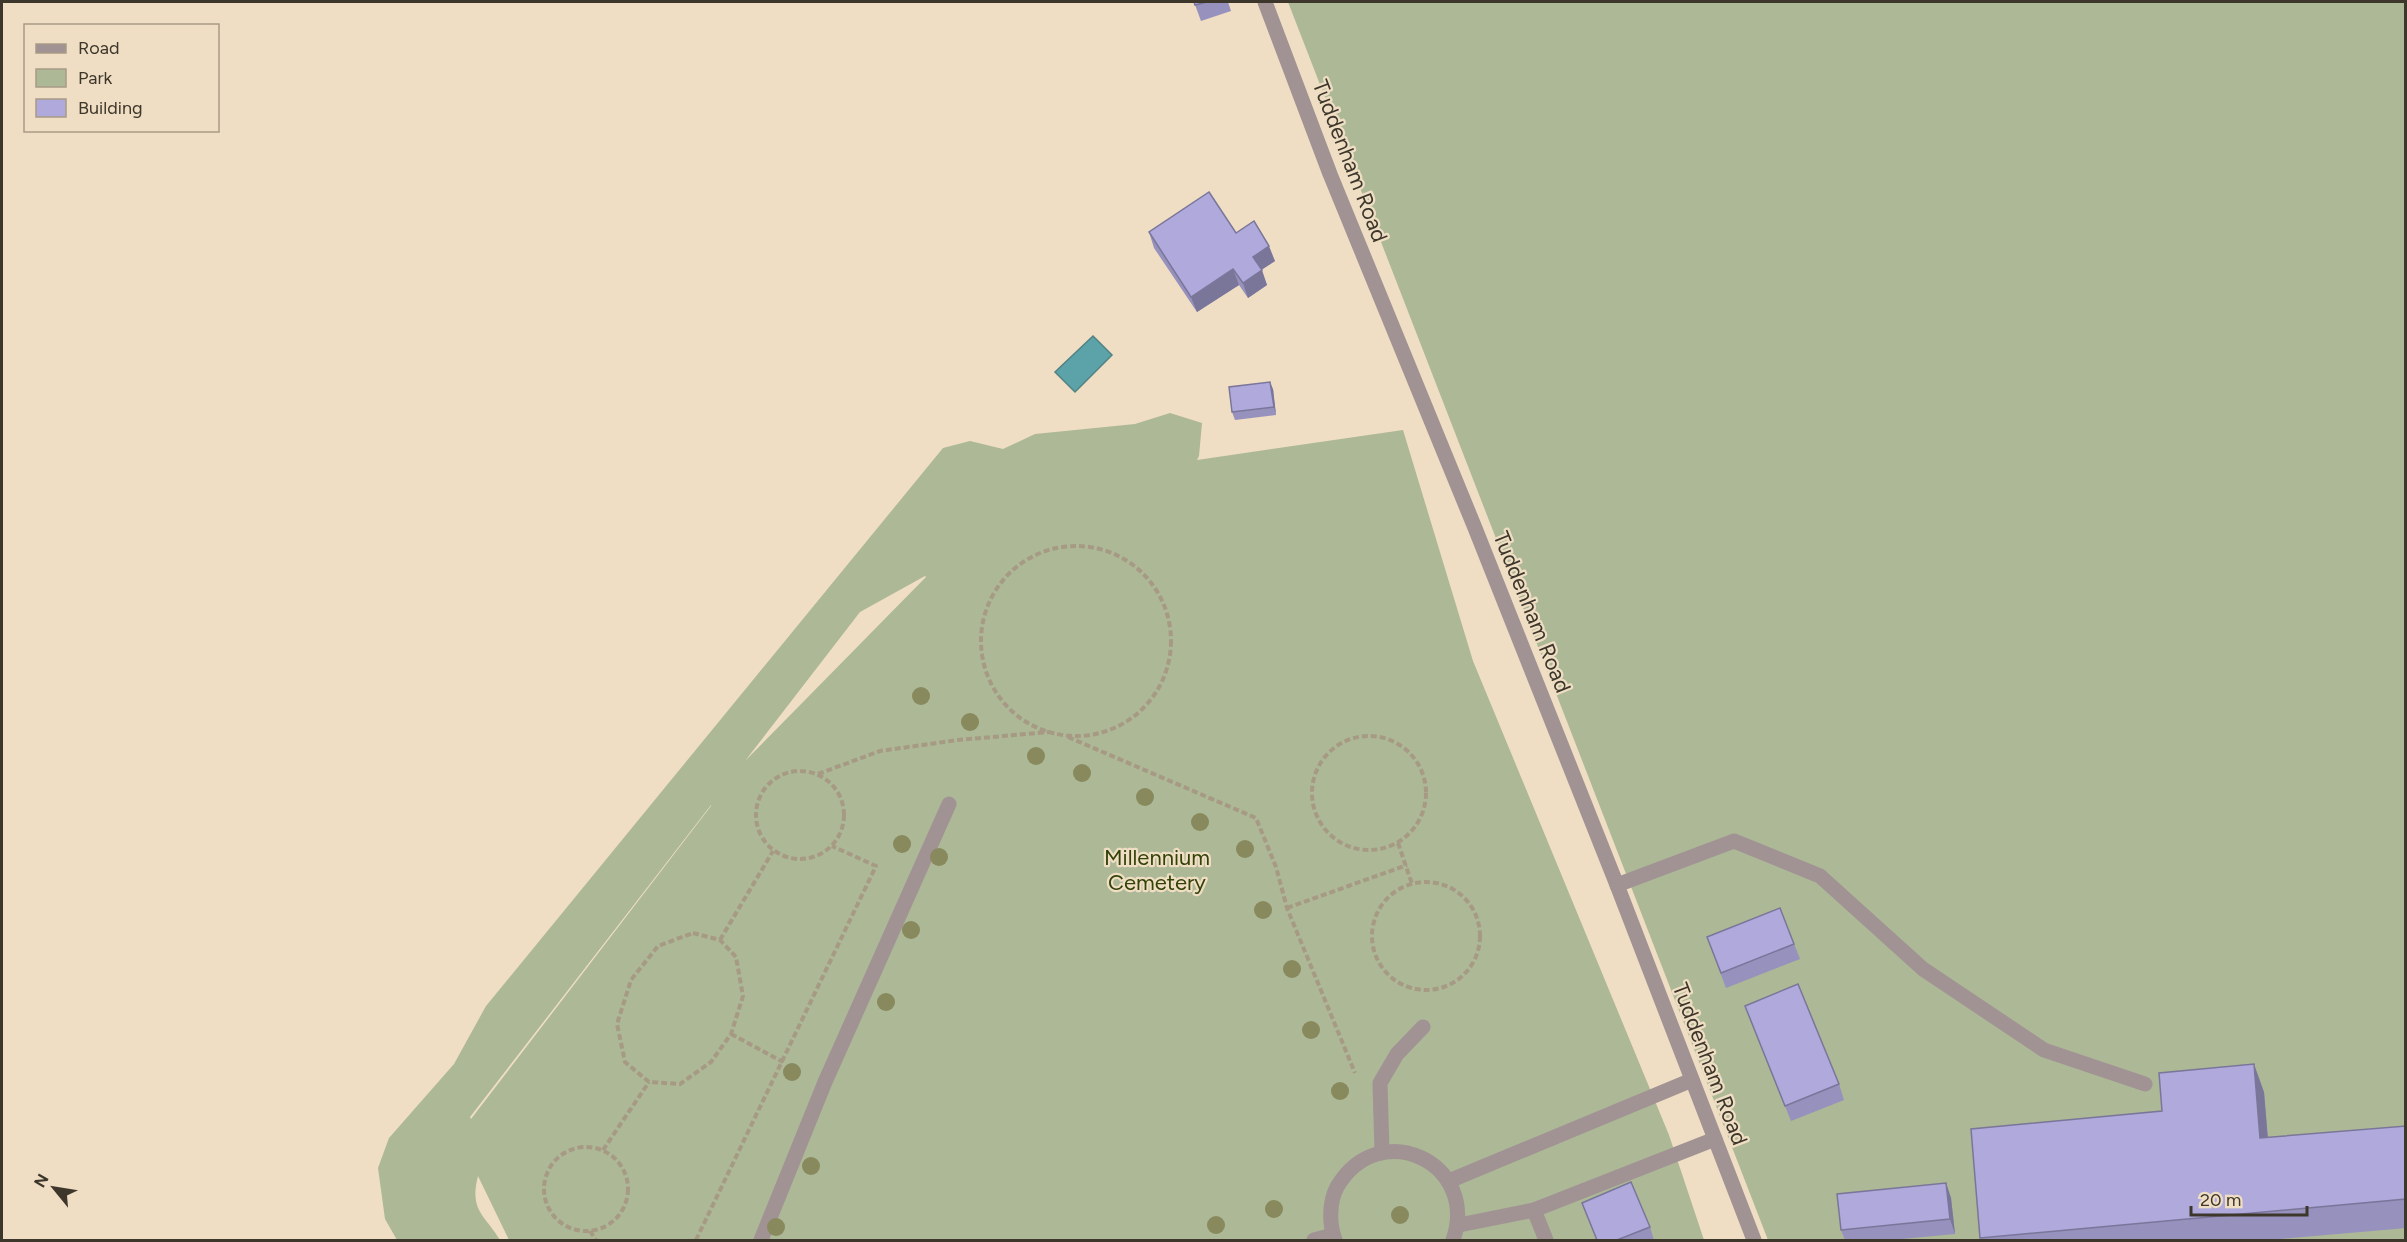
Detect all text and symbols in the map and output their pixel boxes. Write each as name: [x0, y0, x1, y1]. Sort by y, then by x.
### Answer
legend: [24, 24, 219, 132]
text: Road: [78, 37, 119, 59]
text: Park: [78, 67, 113, 89]
street label: Tuddenham Road: [1307, 76, 1393, 246]
text: Building: [78, 97, 143, 119]
street label: Tuddenham Road: [1487, 527, 1577, 697]
park label: Millennium Cemetery: [1104, 844, 1210, 896]
street label: Tuddenham Road: [1667, 979, 1753, 1149]
north arrow: [24, 1158, 84, 1218]
text: N: [30, 1171, 53, 1191]
scale bar: [2191, 1179, 2306, 1217]
text: 20 m: [2200, 1189, 2241, 1211]

